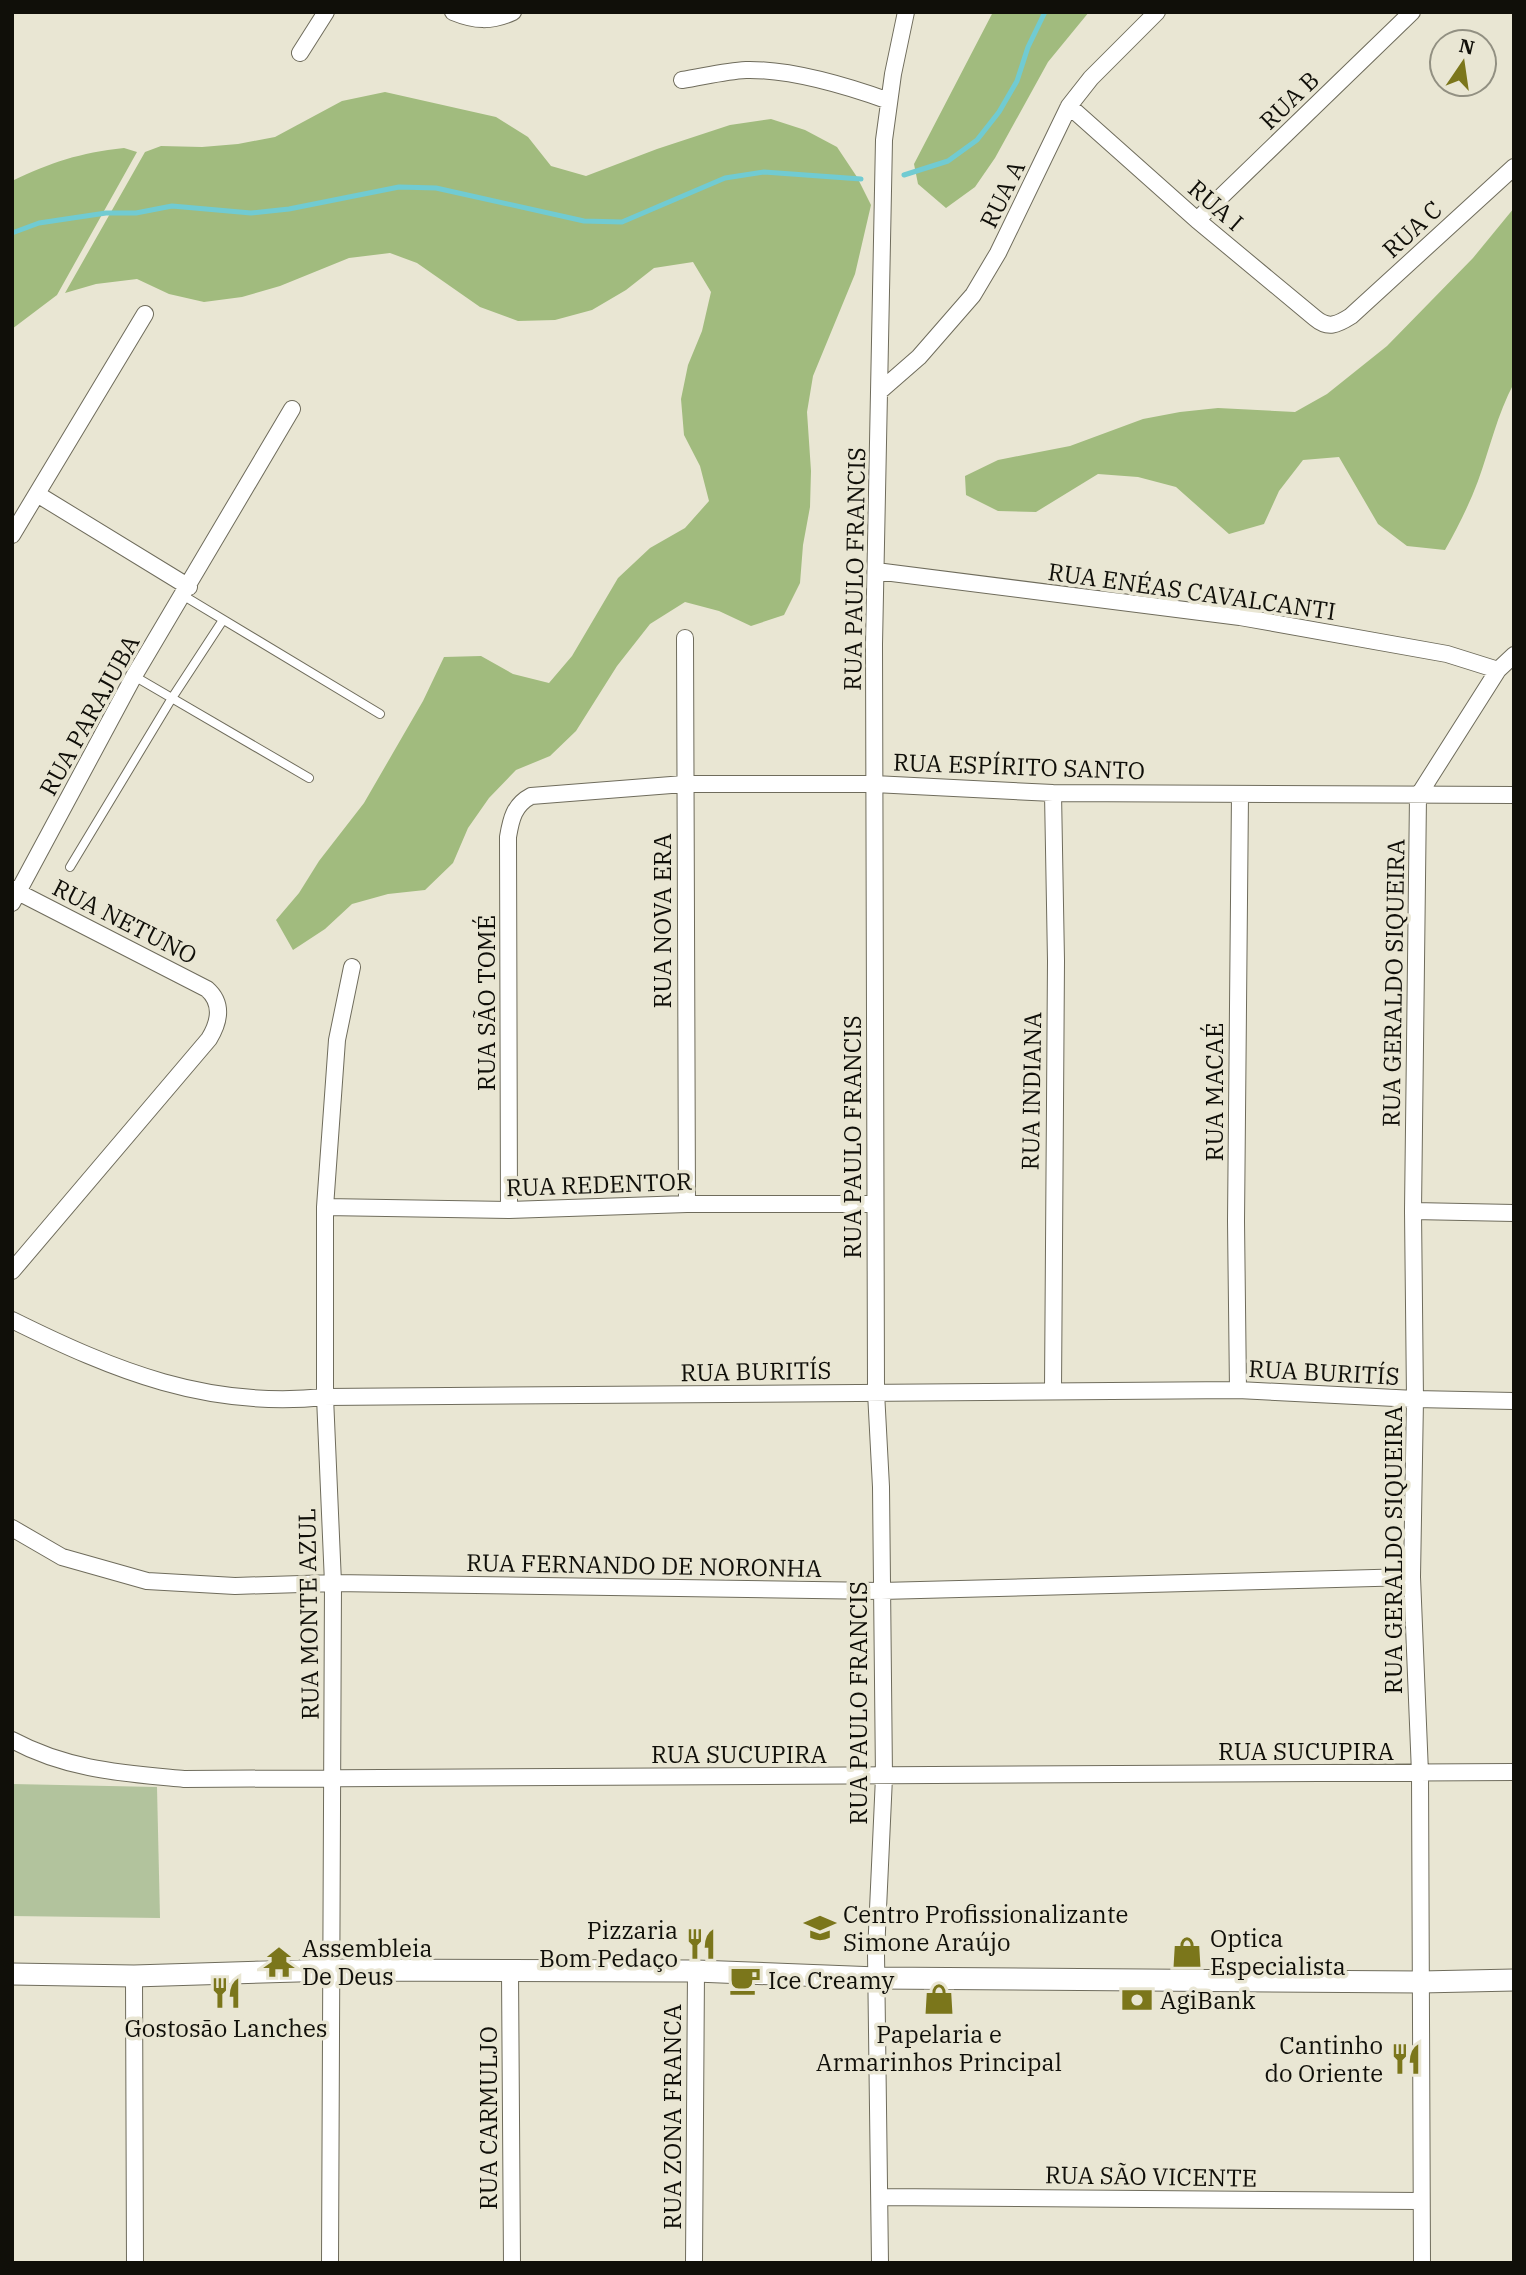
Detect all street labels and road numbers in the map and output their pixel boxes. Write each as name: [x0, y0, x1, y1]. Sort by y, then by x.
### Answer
street label: RUA B: [1252, 64, 1326, 136]
street label: RUA A: [972, 154, 1032, 233]
street label: RUA I: [1182, 172, 1250, 238]
street label: RUA C: [1375, 193, 1449, 265]
street label: RUA PAULO FRANCIS: [836, 447, 872, 691]
street label: RUA ENÉAS CAVALCANTI: [1046, 555, 1338, 627]
street label: RUA PARAJUBA: [32, 628, 147, 801]
street label: RUA ESPÍRITO SANTO: [893, 746, 1145, 786]
street label: RUA NOVA ERA: [646, 833, 678, 1009]
street label: RUA GERALDO SIQUEIRA: [1374, 838, 1412, 1127]
street label: RUA NETUNO: [47, 871, 203, 971]
street label: RUA SÃO TOMÉ: [470, 915, 502, 1091]
street label: RUA INDIANA: [1014, 1011, 1048, 1171]
street label: RUA PAULO FRANCIS: [836, 1015, 868, 1259]
street label: RUA MACAÉ: [1198, 1023, 1230, 1161]
street label: RUA REDENTOR: [505, 1165, 693, 1203]
street label: RUA BURITÍS: [1248, 1352, 1400, 1392]
street label: RUA BURITÍS: [680, 1354, 832, 1388]
street label: RUA GERALDO SIQUEIRA: [1377, 1405, 1409, 1694]
street label: RUA MONTE AZUL: [290, 1508, 326, 1720]
street label: RUA FERNANDO DE NORONHA: [466, 1546, 823, 1584]
street label: RUA PAULO FRANCIS: [842, 1581, 874, 1825]
street label: RUA SUCUPIRA: [1218, 1735, 1395, 1767]
street label: RUA SUCUPIRA: [651, 1738, 828, 1770]
street label: RUA ZONA FRANCA: [656, 2004, 688, 2230]
street label: RUA CARMULJO: [472, 2026, 504, 2210]
street label: RUA SÃO VICENTE: [1045, 2158, 1257, 2194]

